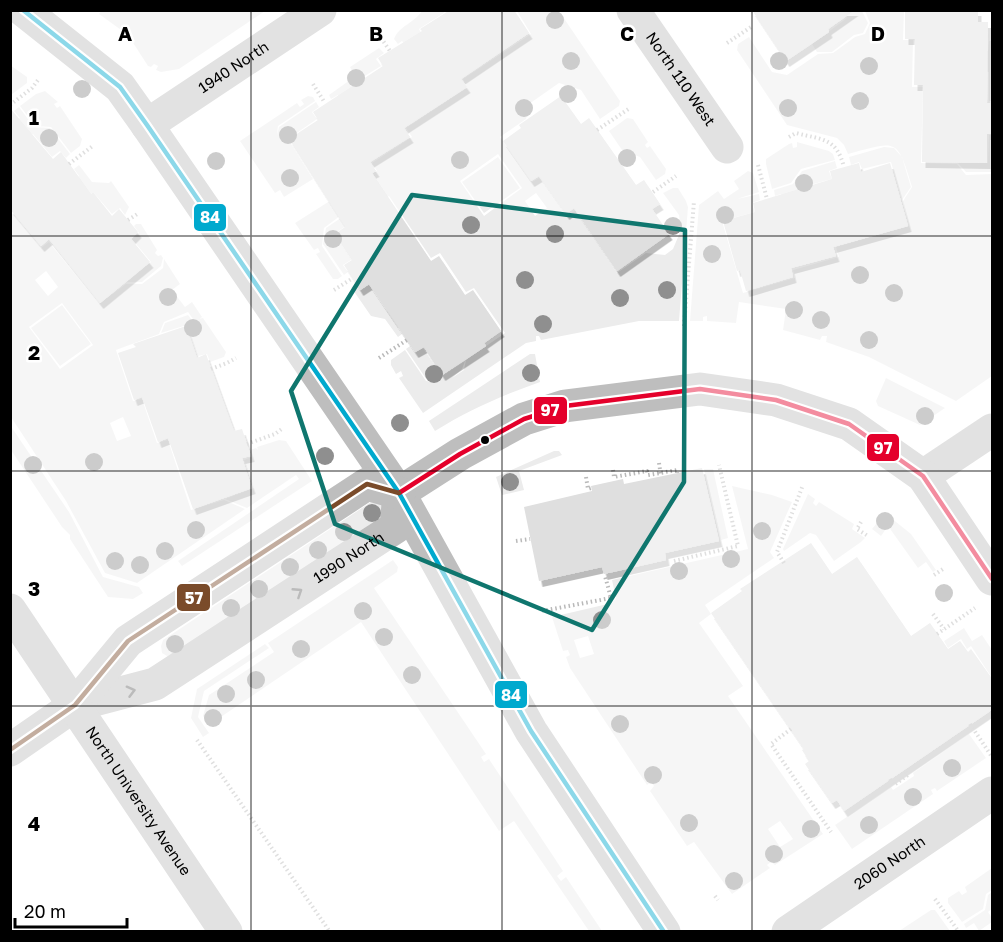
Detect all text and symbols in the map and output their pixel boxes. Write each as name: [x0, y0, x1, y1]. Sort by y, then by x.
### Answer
text: A: [118, 21, 132, 45]
text: B: [369, 21, 383, 45]
text: C: [620, 21, 634, 45]
text: D: [871, 21, 885, 45]
street label: North 110 West: [643, 28, 720, 129]
street label: 1940 North: [195, 37, 272, 96]
text: 1: [29, 105, 39, 129]
line badge: 84: [193, 203, 227, 232]
text: 84: [200, 207, 220, 227]
text: 2: [28, 340, 40, 364]
line badge: 97: [533, 396, 568, 425]
text: 97: [541, 400, 560, 420]
line badge: 97: [866, 433, 900, 462]
unlabelled marker: [479, 434, 491, 446]
text: 97: [874, 438, 893, 458]
street label: 1990 North: [310, 527, 387, 586]
text: 3: [28, 576, 40, 600]
line badge: 57: [176, 583, 211, 612]
one-way arrow: [292, 587, 302, 599]
text: 57: [185, 588, 204, 608]
line badge: 84: [494, 680, 528, 709]
one-way arrow: [126, 685, 136, 698]
text: 84: [501, 685, 521, 705]
street label: North University Avenue: [82, 722, 196, 879]
text: 4: [28, 811, 40, 835]
street label: 2060 North: [850, 831, 928, 892]
scale bar: [15, 891, 128, 929]
text: 20 m: [24, 900, 66, 922]

